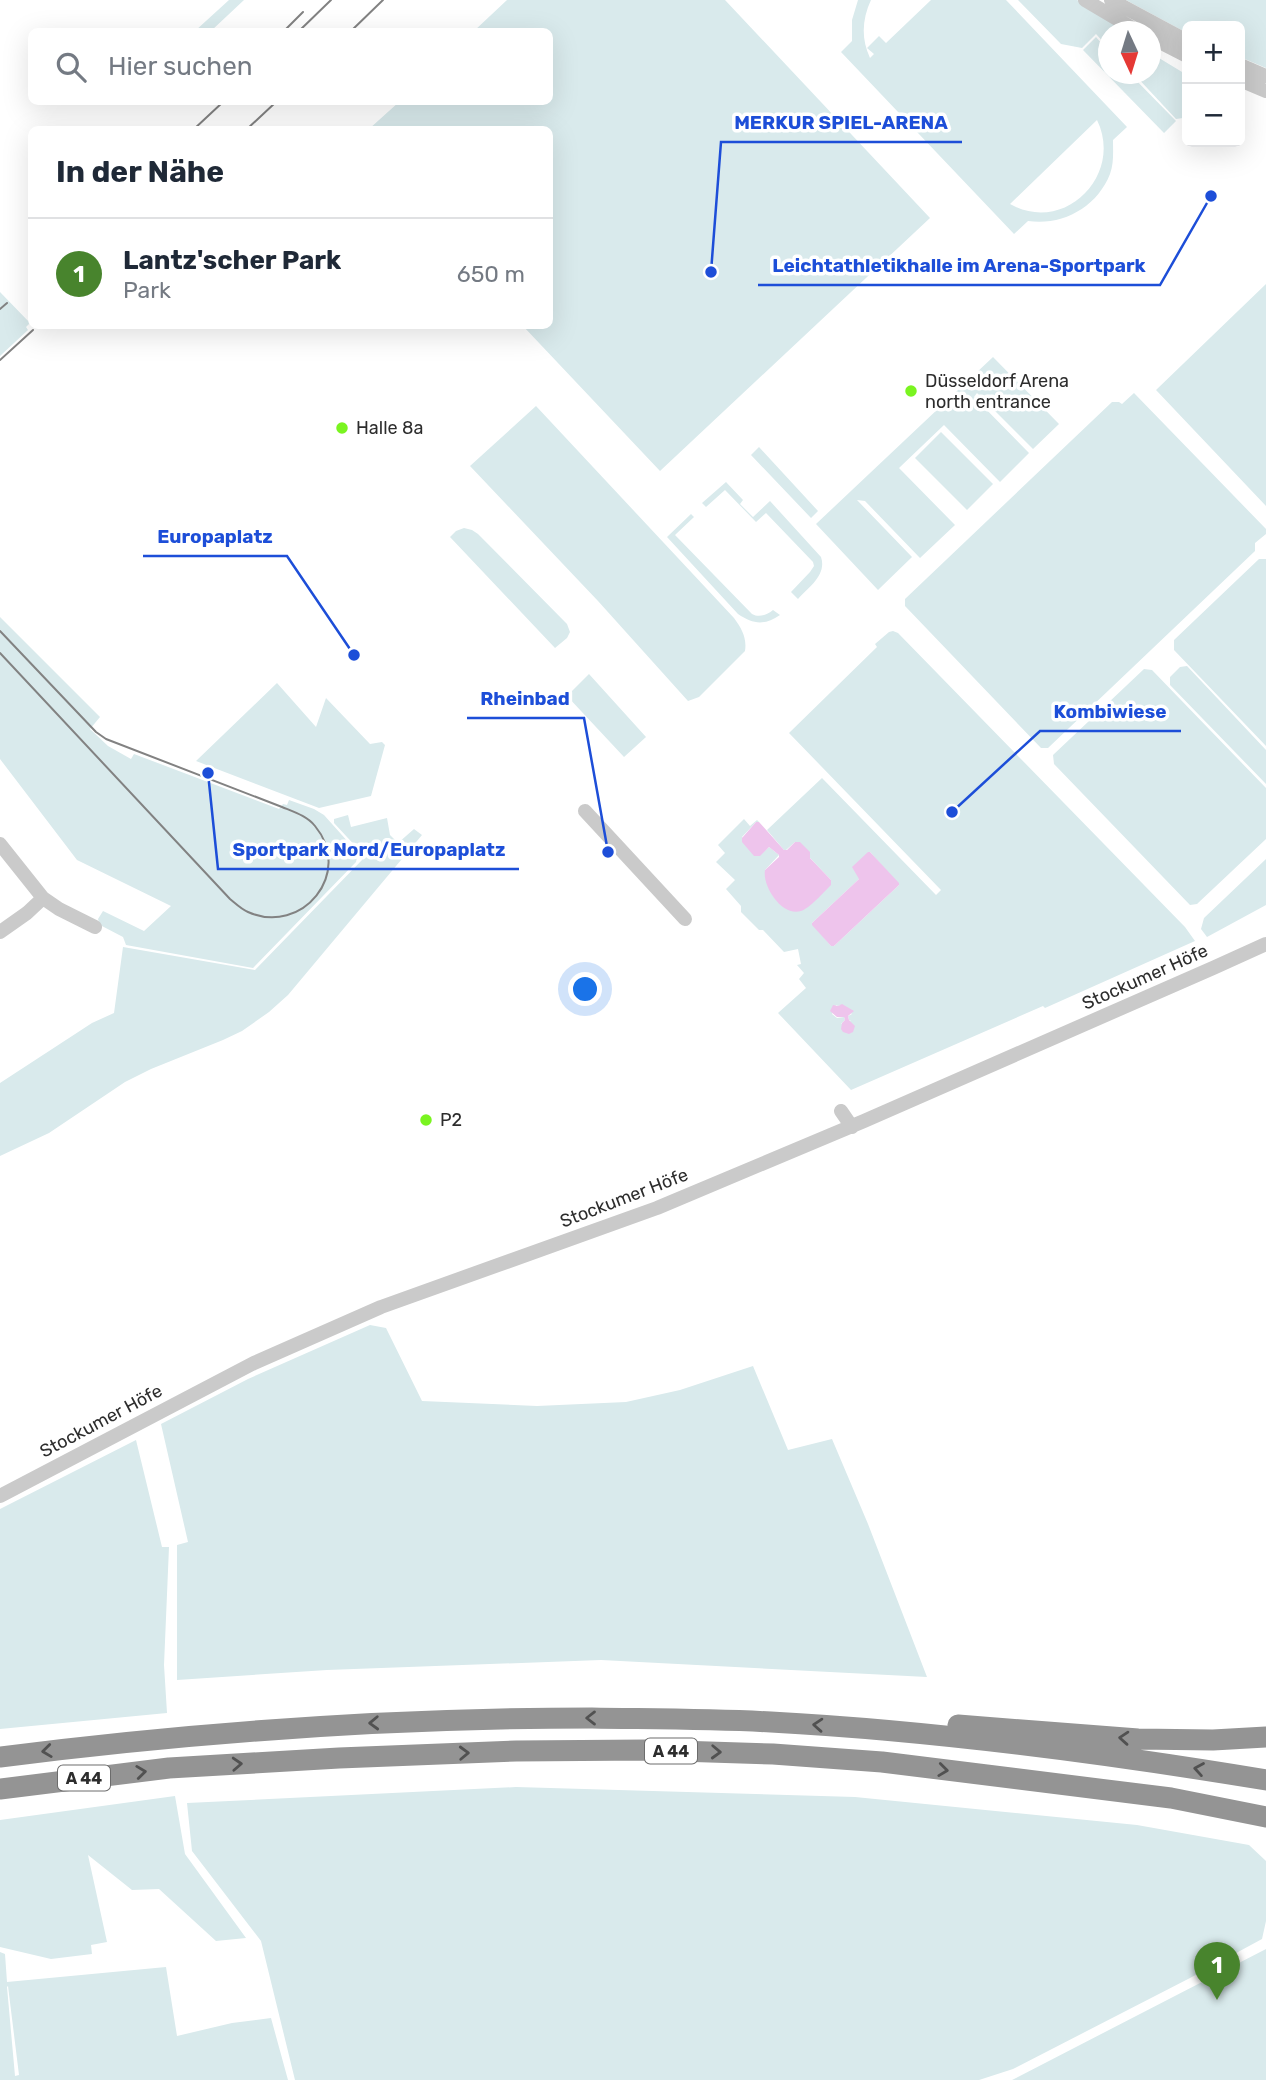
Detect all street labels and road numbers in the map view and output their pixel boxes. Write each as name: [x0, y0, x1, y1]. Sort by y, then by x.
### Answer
street label: Stockumer Höfe: [1079, 939, 1211, 1015]
street label: Stockumer Höfe: [557, 1163, 691, 1233]
street label: Stockumer Höfe: [36, 1379, 166, 1463]
road number: A 44: [645, 1738, 697, 1764]
road number: A 44: [58, 1766, 110, 1790]

